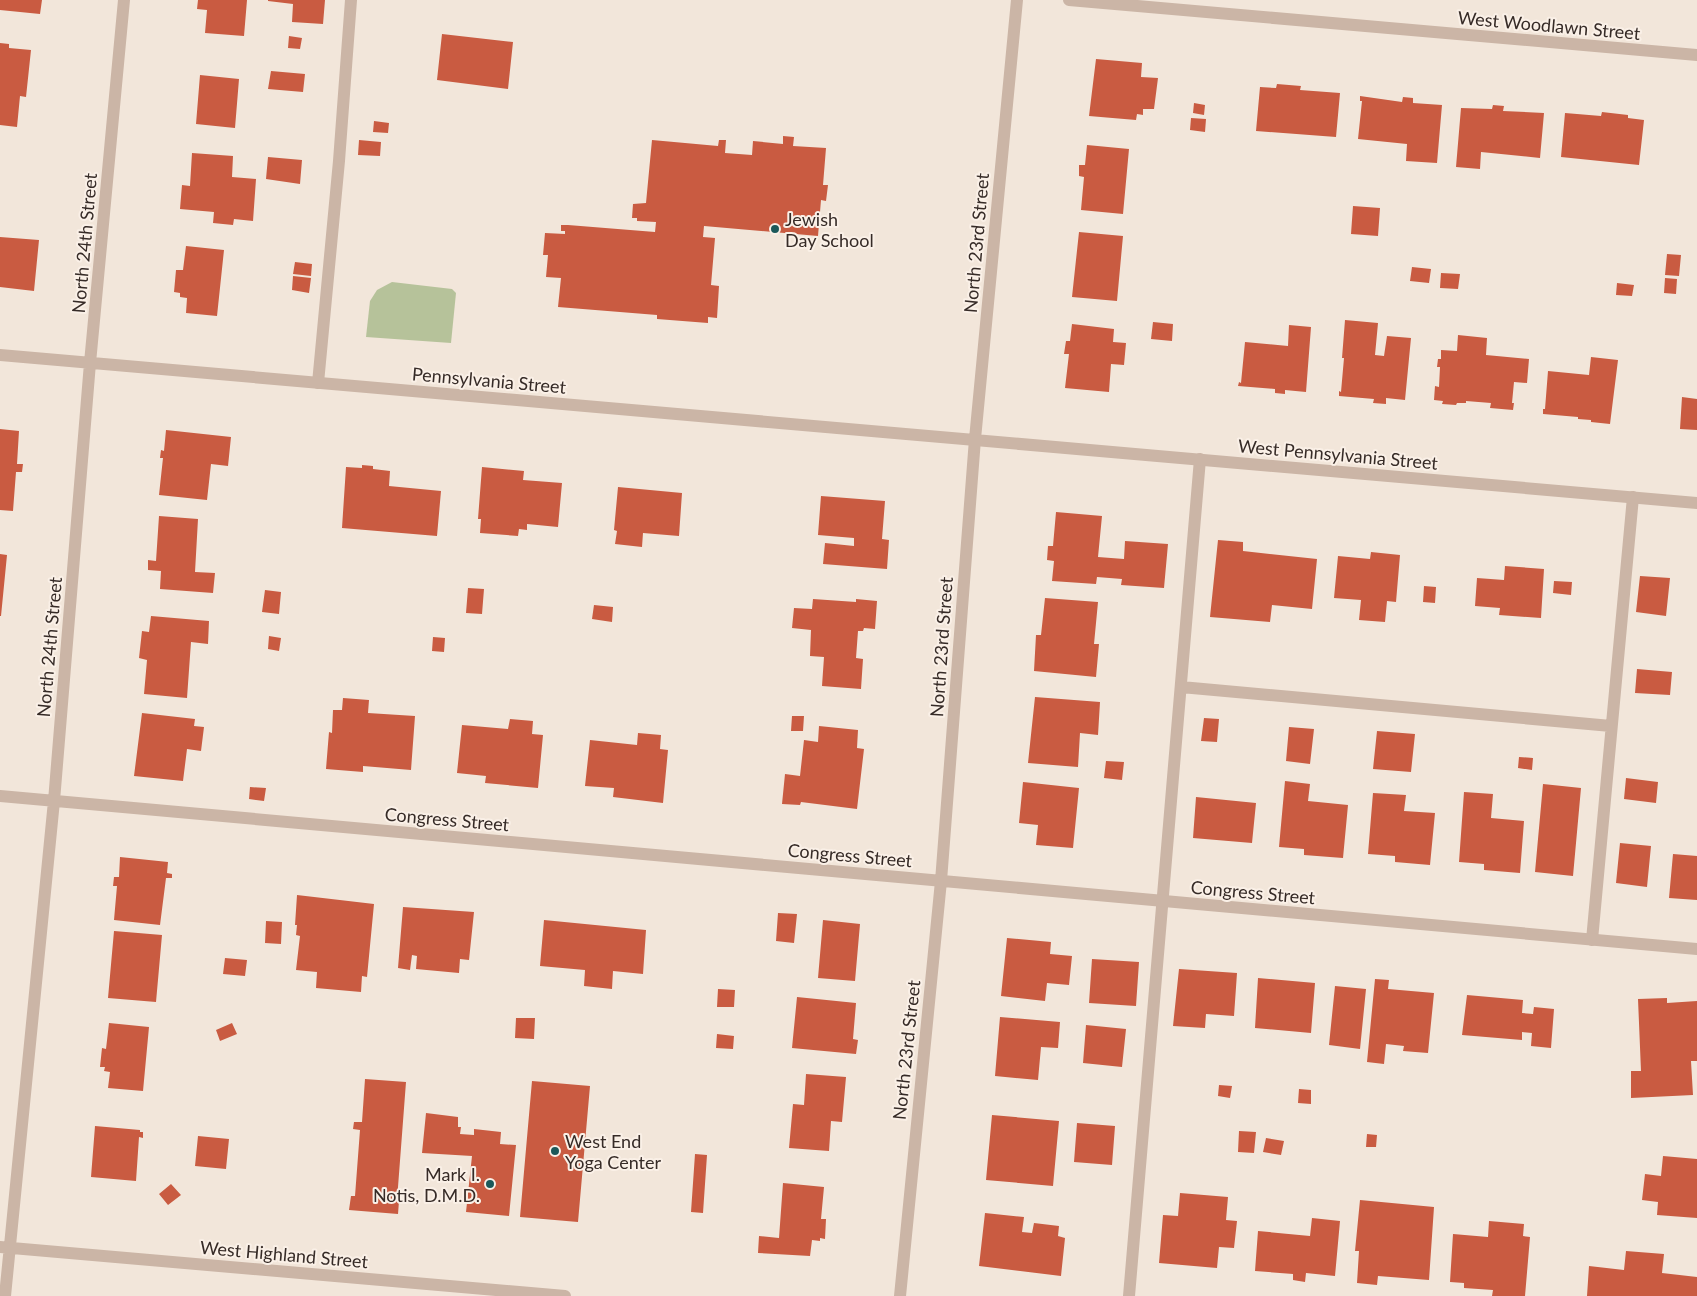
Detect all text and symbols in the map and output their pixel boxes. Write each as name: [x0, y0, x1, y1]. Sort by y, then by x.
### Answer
street label: West Woodlawn Street: [1457, 6, 1642, 44]
street label: North 24th Street: [67, 171, 101, 314]
street label: North 23rd Street: [959, 172, 993, 314]
place label: Jewish Day School: [785, 208, 874, 251]
marker: Jewish Day School: [769, 223, 781, 235]
street label: Pennsylvania Street: [411, 362, 567, 398]
street label: West Pennsylvania Street: [1237, 434, 1439, 474]
street label: North 24th Street: [32, 575, 66, 718]
street label: North 23rd Street: [925, 576, 957, 718]
street label: Congress Street: [384, 803, 511, 835]
street label: Congress Street: [787, 839, 914, 871]
street label: Congress Street: [1190, 876, 1317, 908]
street label: North 23rd Street: [888, 978, 924, 1121]
place label: West End Yoga Center: [565, 1130, 662, 1173]
marker: West End Yoga Center: [549, 1145, 561, 1157]
place label: Mark I. Notis, D.M.D.: [373, 1163, 480, 1206]
marker: Mark I. Notis, D.M.D.: [484, 1178, 496, 1190]
street label: West Highland Street: [199, 1236, 369, 1272]

